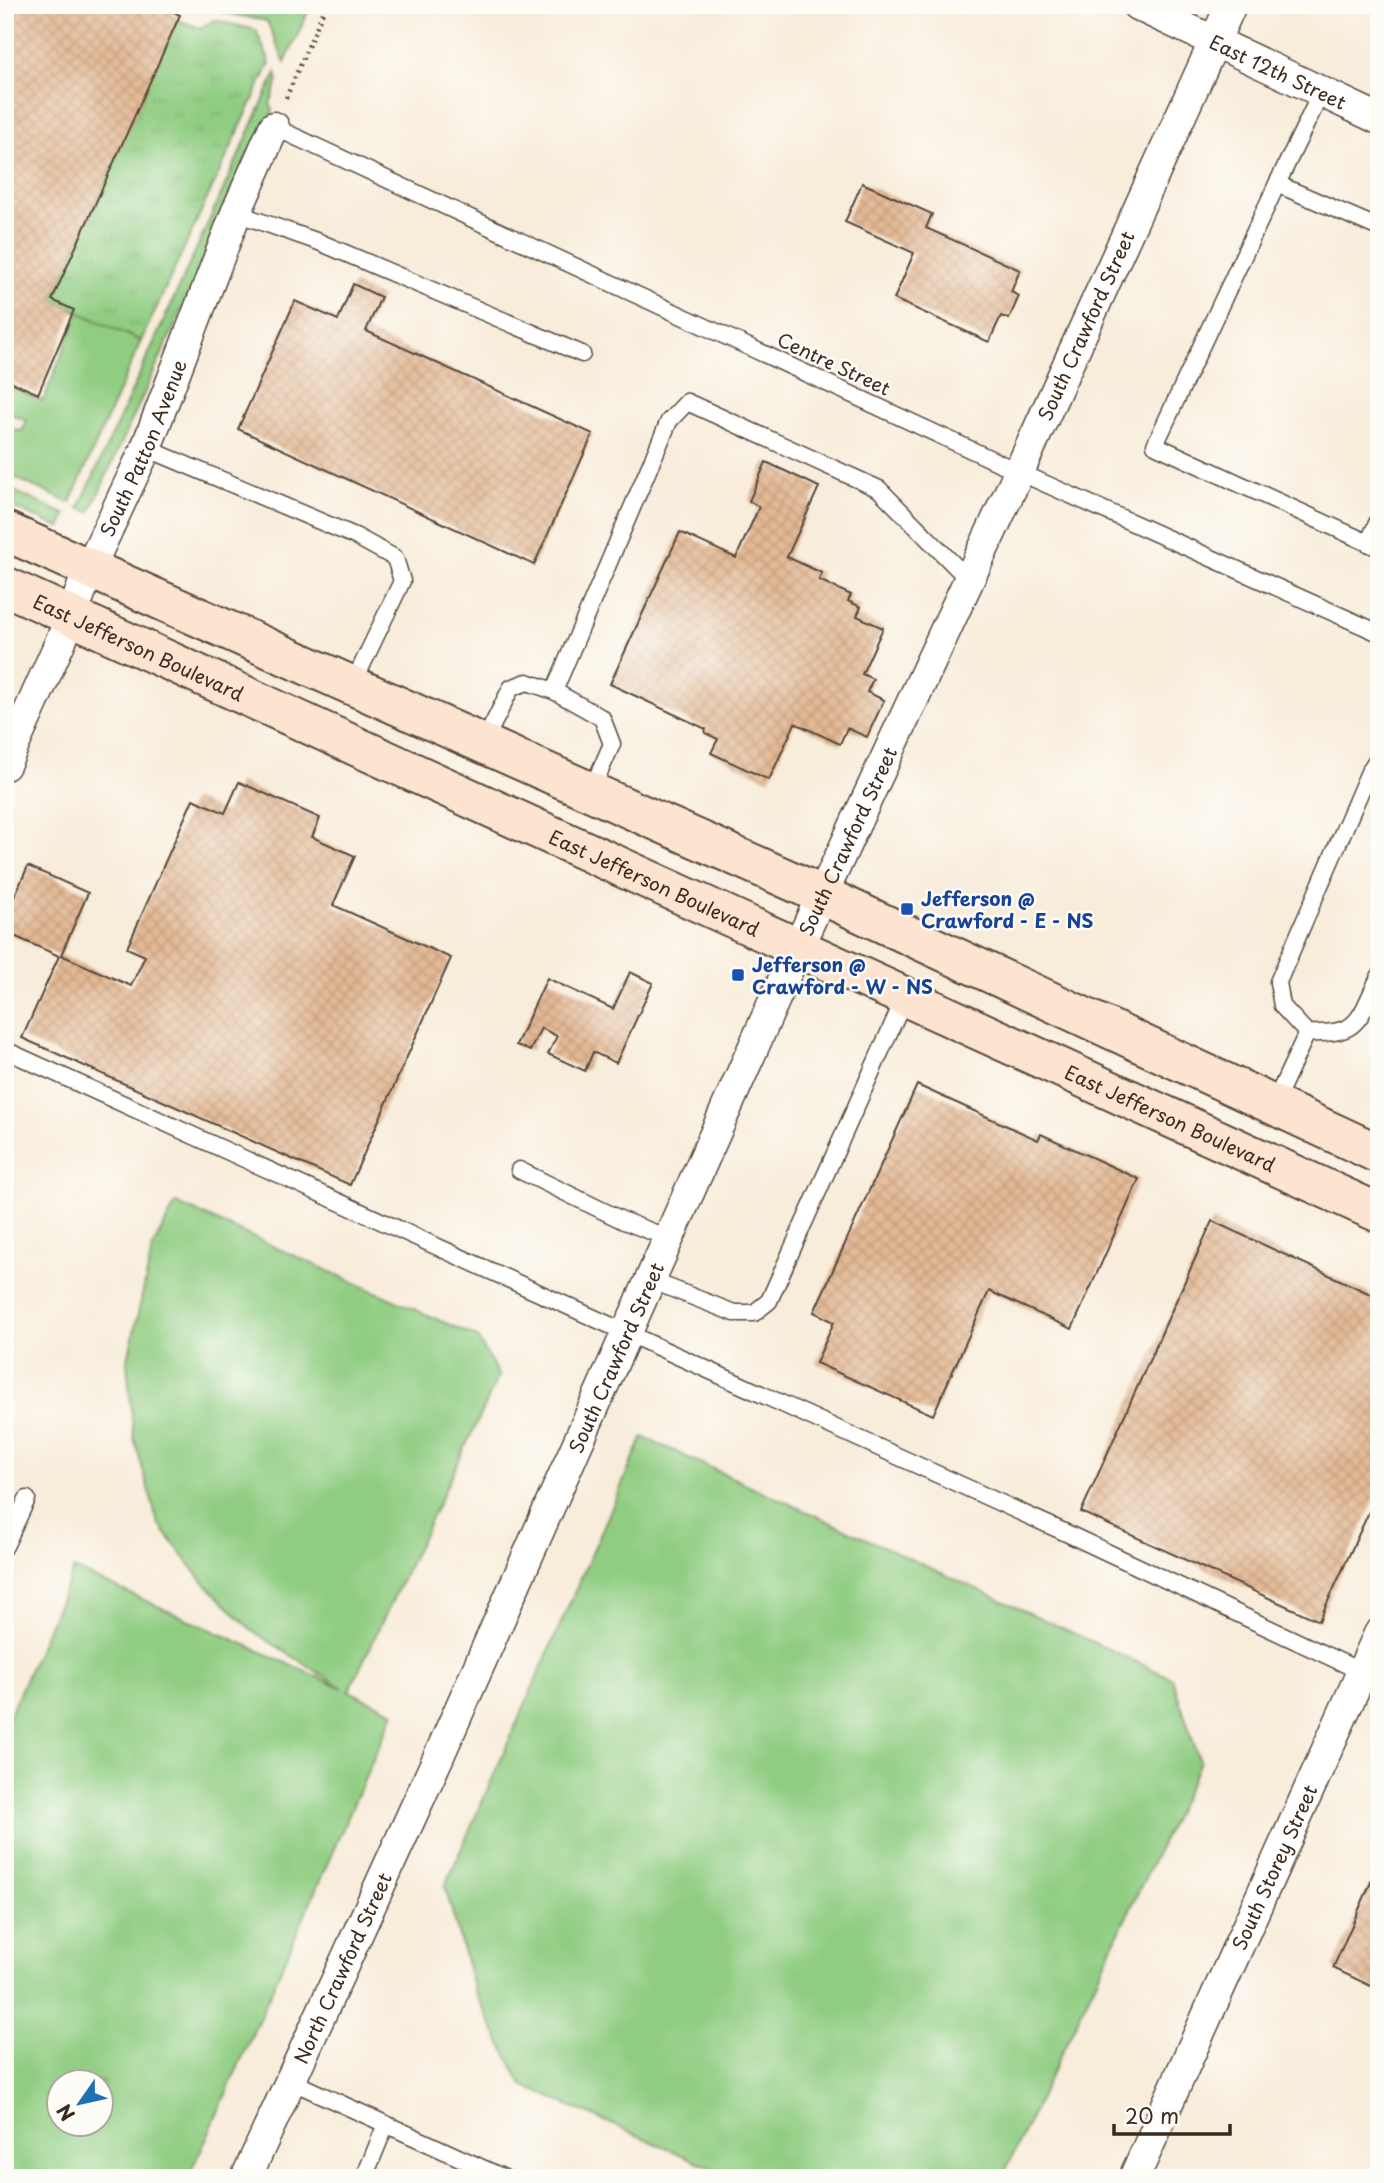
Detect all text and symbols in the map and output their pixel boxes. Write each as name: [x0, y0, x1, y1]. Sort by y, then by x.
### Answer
street label: East 12th Street: [1205, 27, 1351, 116]
street label: South Crawford Street: [1030, 226, 1141, 425]
street label: Centre Street: [773, 325, 895, 401]
street label: South Patton Avenue: [92, 355, 193, 541]
street label: East Jefferson Boulevard: [29, 587, 249, 707]
street label: South Crawford Street: [791, 742, 903, 940]
street label: East Jefferson Boulevard: [545, 822, 765, 943]
place label: Jefferson @ Crawford - E - NS: [921, 884, 1094, 934]
marker: Jefferson @ Crawford - E - NS: [899, 901, 915, 917]
place label: Jefferson @ Crawford - W - NS: [752, 950, 933, 1000]
marker: Jefferson @ Crawford - W - NS: [730, 967, 746, 983]
street label: East Jefferson Boulevard: [1061, 1058, 1281, 1178]
street label: South Crawford Street: [561, 1258, 670, 1457]
street label: South Storey Street: [1225, 1780, 1324, 1954]
street label: North Crawford Street: [286, 1868, 398, 2068]
north arrow: [46, 2068, 116, 2138]
scale bar: [1114, 2092, 1230, 2136]
text: N: [49, 2099, 81, 2127]
text: 20 m: [1125, 2099, 1179, 2131]

